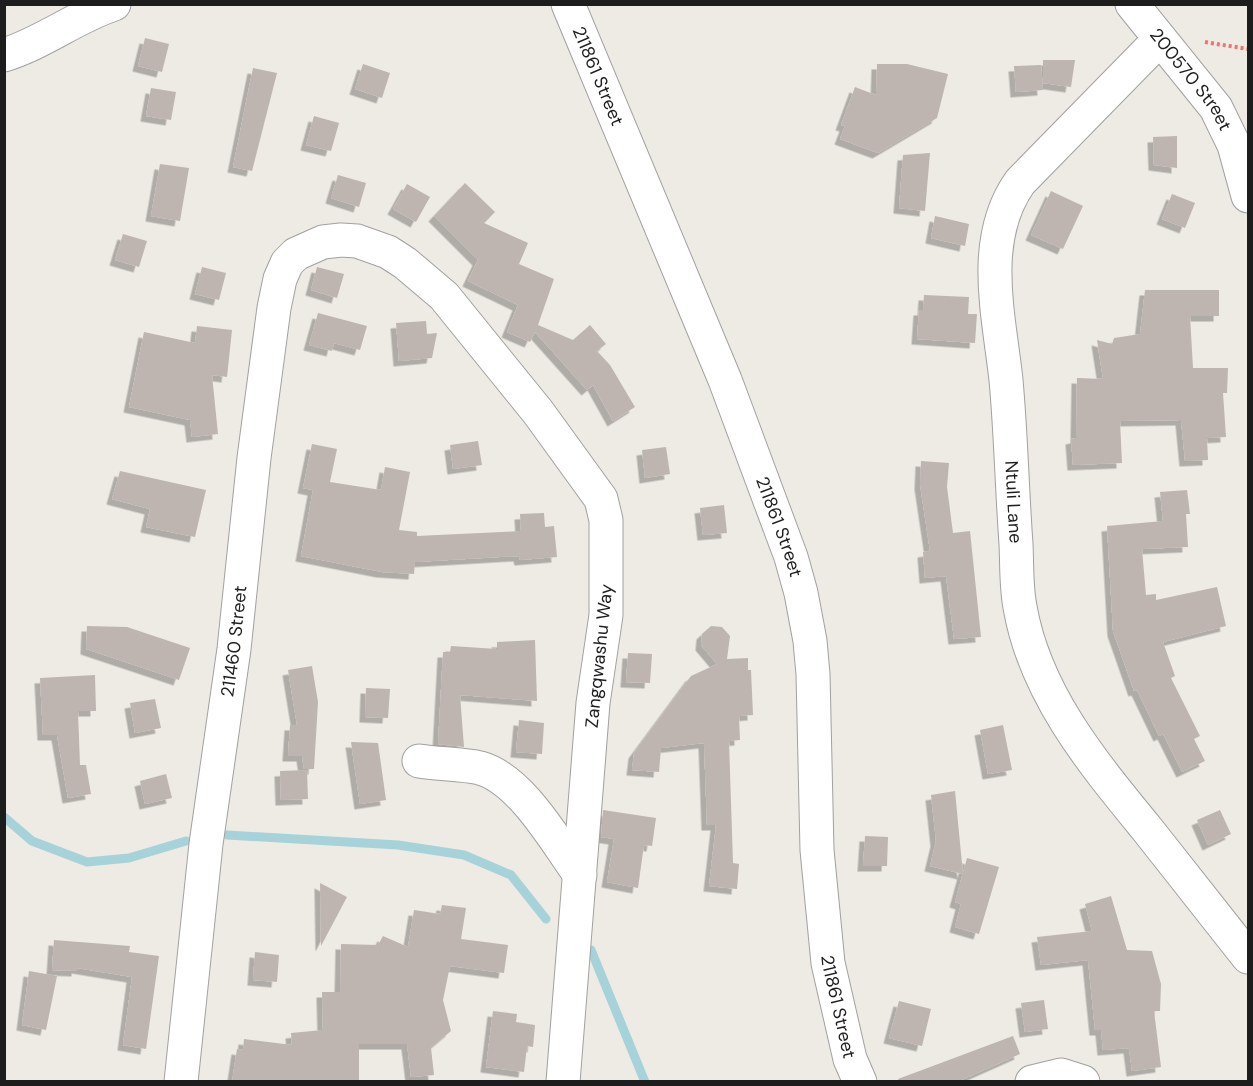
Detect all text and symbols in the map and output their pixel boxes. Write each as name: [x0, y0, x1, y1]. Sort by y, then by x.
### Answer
street label: 211861 Street: [567, 23, 629, 129]
street label: 200570 Street: [1144, 23, 1237, 135]
street label: Ntuli Lane: [999, 460, 1028, 544]
street label: 211861 Street: [750, 473, 808, 580]
street label: Zangqwashu Way: [580, 583, 618, 729]
street label: 211460 Street: [215, 584, 253, 699]
street label: 211861 Street: [815, 954, 861, 1061]

